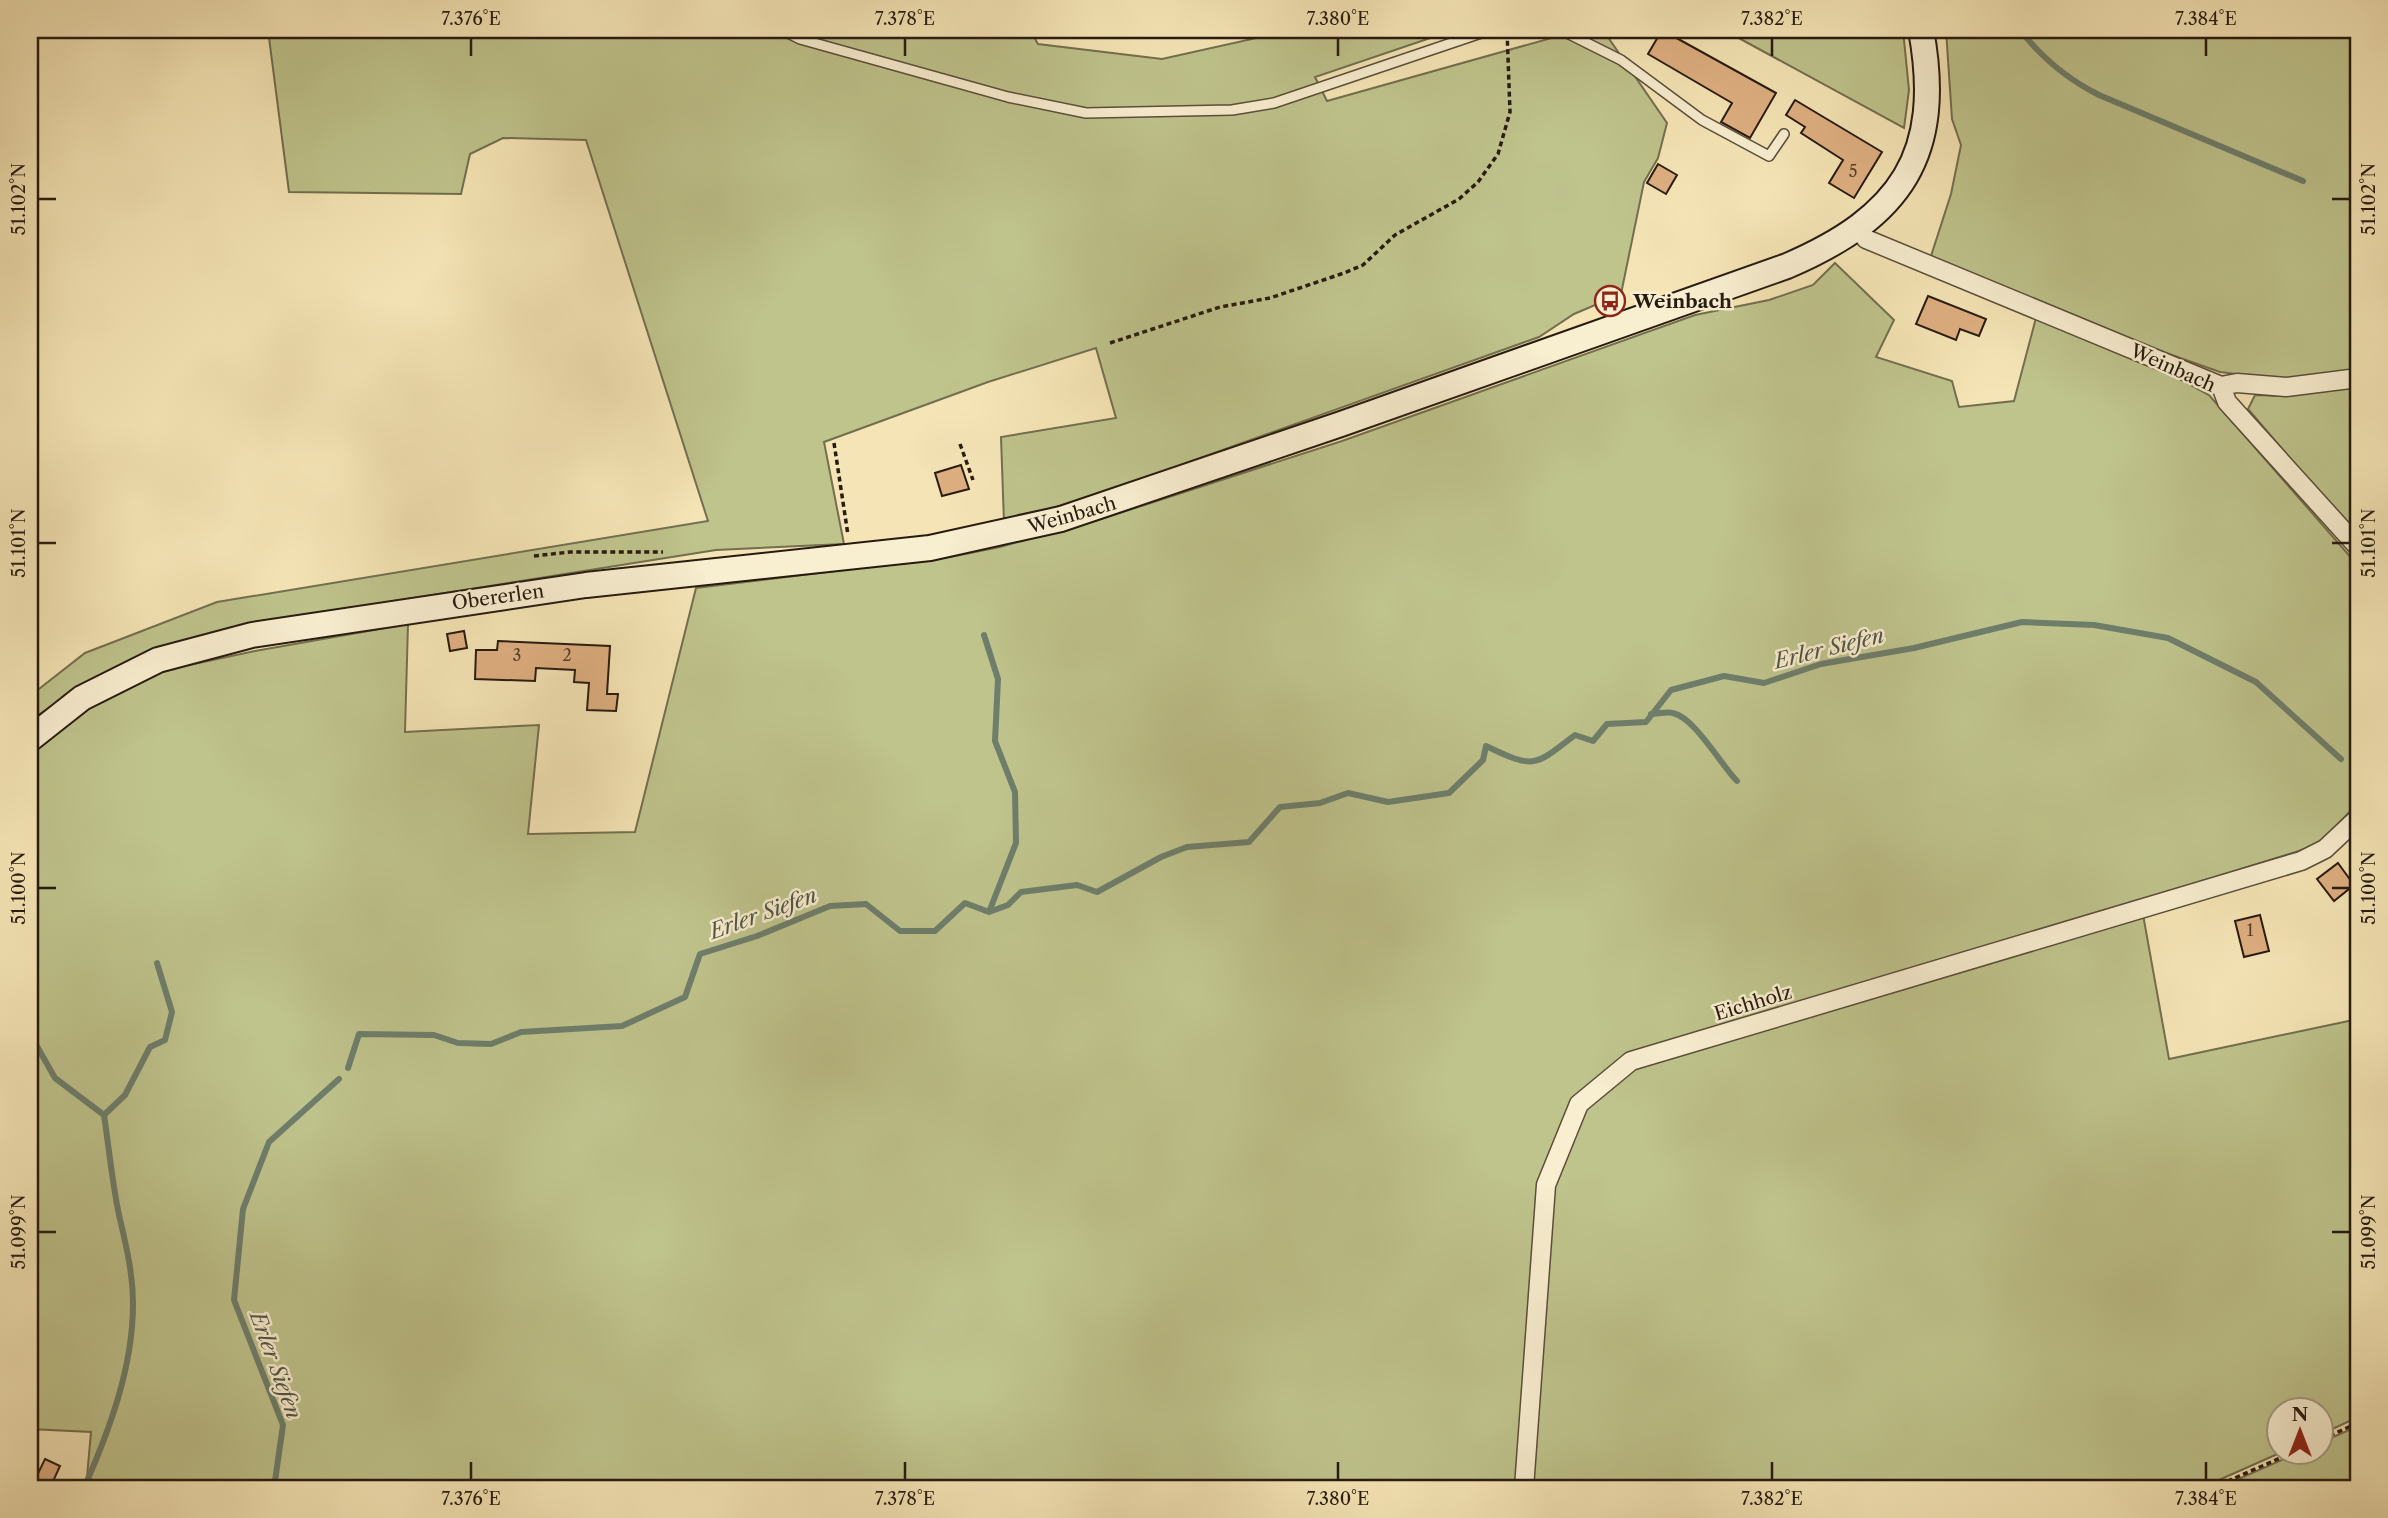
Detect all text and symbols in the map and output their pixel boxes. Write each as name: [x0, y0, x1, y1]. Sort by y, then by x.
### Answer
text: 7.376°E: [441, 8, 501, 30]
text: 7.378°E: [875, 8, 935, 30]
text: 7.380°E: [1306, 8, 1370, 30]
text: 7.382°E: [1741, 8, 1803, 30]
text: 7.384°E: [2175, 8, 2237, 30]
house number: 5: [1849, 161, 1857, 181]
text: 51.102°N: [8, 163, 30, 235]
text: 51.102°N: [2358, 163, 2380, 235]
bus stop icon: Weinbach: [1593, 284, 1627, 318]
place label: Weinbach: [1632, 290, 1732, 313]
street label: Weinbach: [2126, 339, 2219, 397]
street label: Weinbach: [1024, 491, 1119, 539]
text: 51.101°N: [8, 508, 30, 578]
text: 51.101°N: [2358, 508, 2380, 578]
street label: Obererlen: [451, 579, 545, 615]
water label: Erler Siefen: [1770, 622, 1887, 674]
house number: 3: [513, 645, 521, 665]
house number: 2: [562, 645, 572, 665]
text: 51.100°N: [8, 851, 30, 925]
text: 51.100°N: [2358, 851, 2380, 925]
water label: Erler Siefen: [704, 882, 820, 945]
house number: 1: [2247, 920, 2254, 940]
street label: Eichholz: [1712, 980, 1794, 1026]
text: 51.099°N: [8, 1194, 30, 1270]
text: 51.099°N: [2358, 1194, 2380, 1270]
water label: Erler Siefen: [244, 1306, 307, 1422]
north arrow: [2266, 1396, 2336, 1466]
text: N: [2292, 1403, 2308, 1426]
text: 7.376°E: [441, 1488, 501, 1510]
text: 7.378°E: [875, 1488, 935, 1510]
text: 7.380°E: [1306, 1488, 1370, 1510]
text: 7.382°E: [1741, 1488, 1803, 1510]
text: 7.384°E: [2175, 1488, 2237, 1510]

